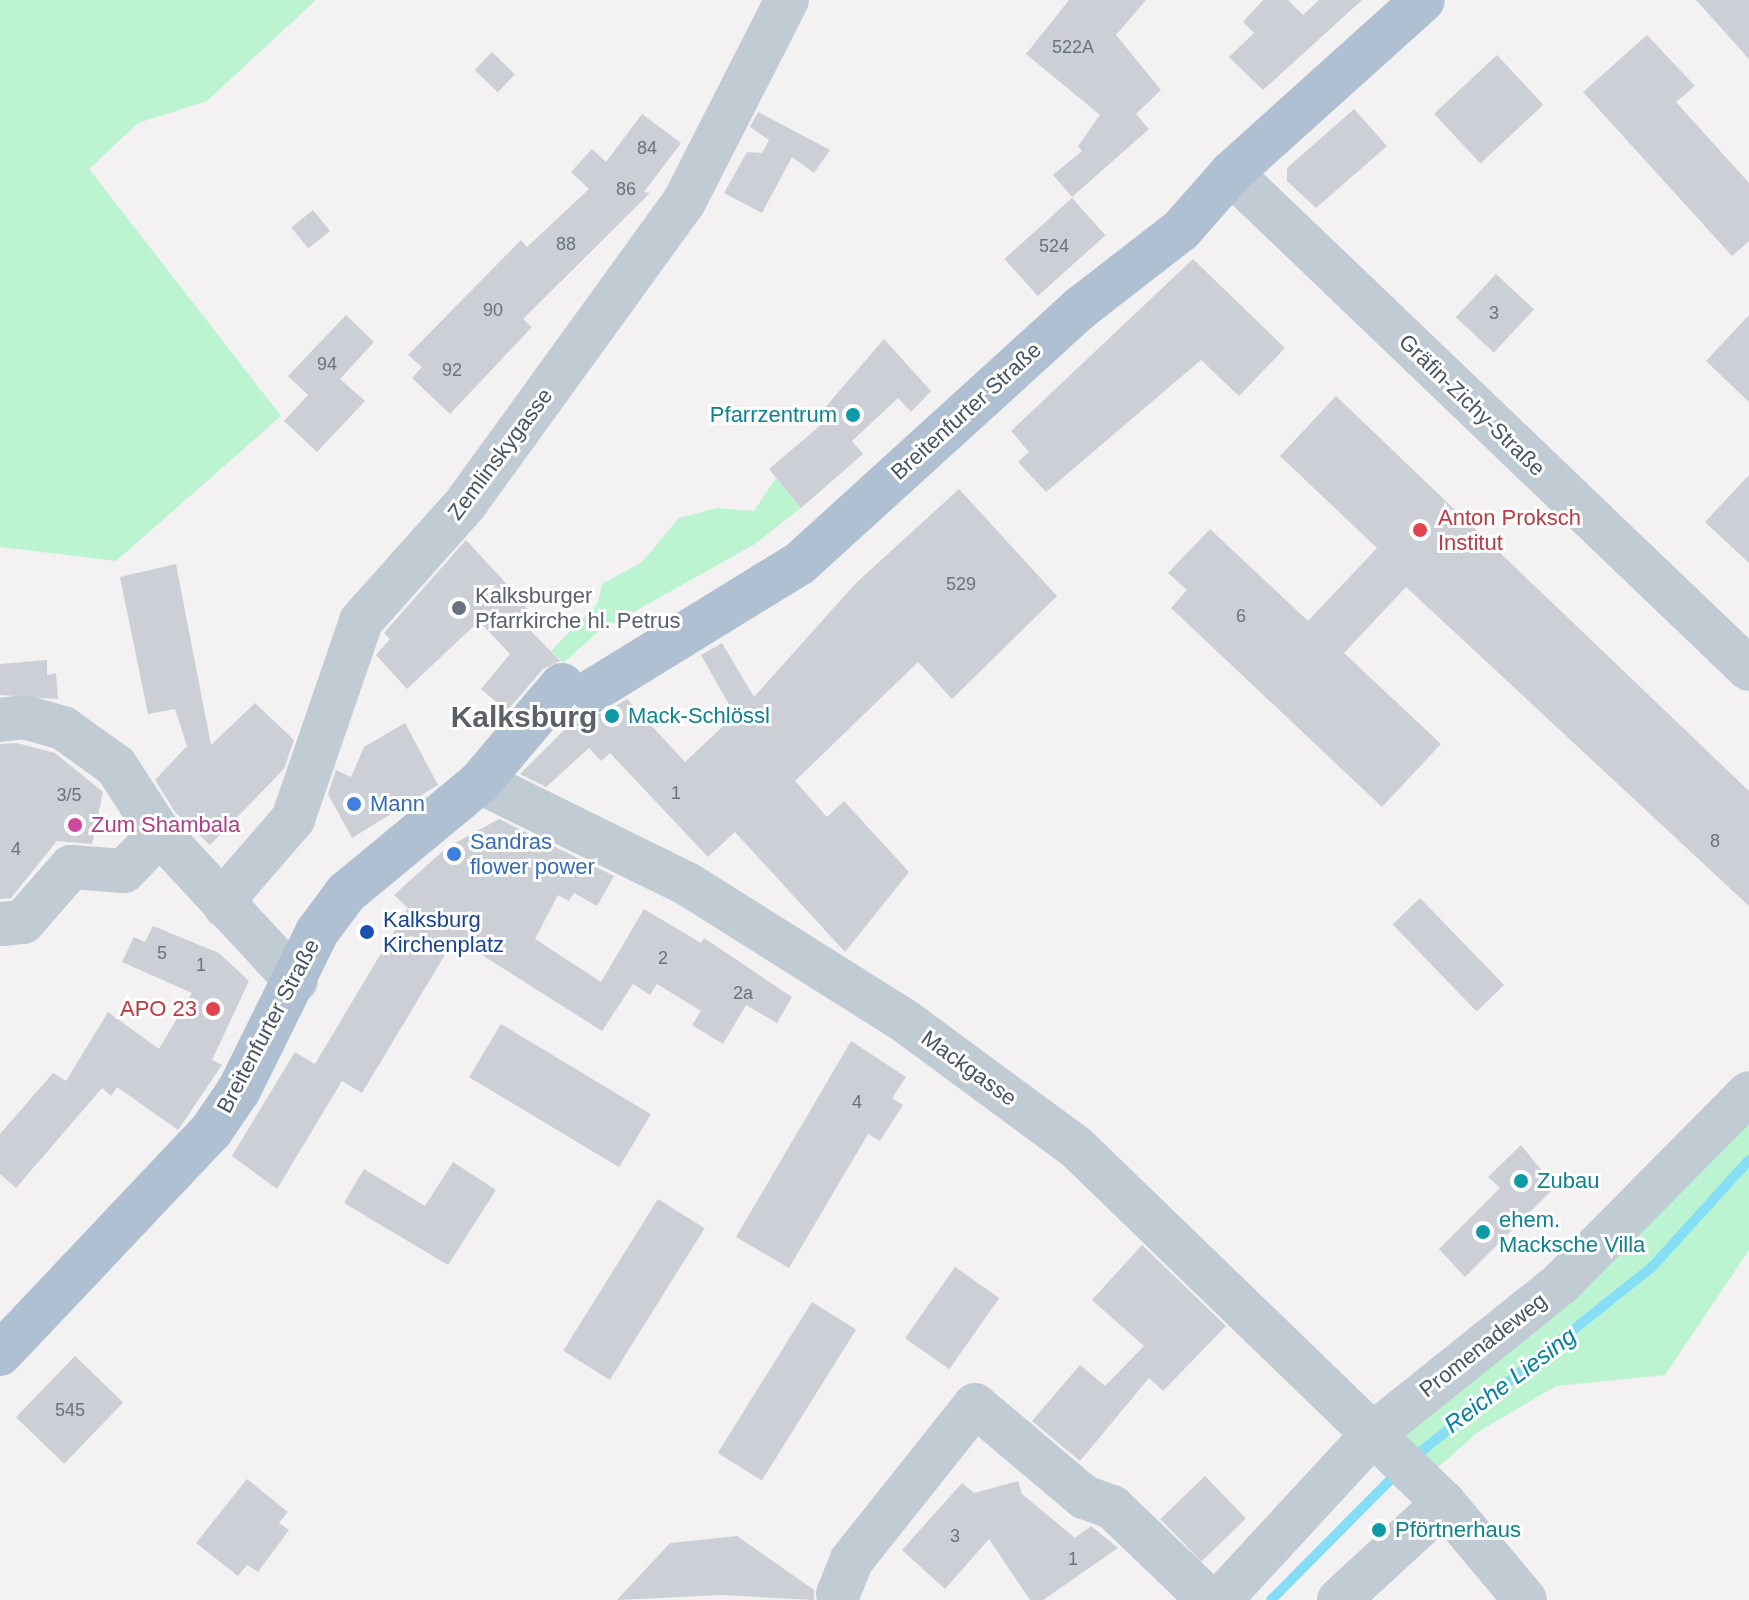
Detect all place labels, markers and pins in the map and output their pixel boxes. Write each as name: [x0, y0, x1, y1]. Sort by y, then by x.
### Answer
place label: Pfarrzentrum: [710, 402, 837, 428]
marker: Pfarrzentrum: [844, 406, 862, 424]
place label: Anton Proksch Institut: [1438, 504, 1581, 556]
marker: Anton Proksch Institut: [1409, 519, 1431, 541]
place label: Kalksburger Pfarrkirche hl. Petrus: [475, 582, 680, 634]
marker: Kalksburger Pfarrkirche hl. Petrus: [450, 599, 468, 617]
place label: Mack-Schlössl: [628, 703, 770, 729]
marker: Mack-Schlössl: [603, 707, 621, 725]
place label: Mann: [370, 791, 425, 817]
marker: Mann: [345, 795, 363, 813]
place label: Zum Shambala: [91, 812, 240, 838]
marker: Zum Shambala: [66, 816, 84, 834]
place label: Sandras flower power: [470, 828, 595, 880]
marker: Sandras flower power: [445, 845, 463, 863]
place label: Kalksburg Kirchenplatz: [383, 906, 504, 958]
marker: Kalksburg Kirchenplatz: [358, 923, 376, 941]
place label: APO 23: [120, 996, 197, 1022]
marker: APO 23: [204, 1000, 222, 1018]
place label: Zubau: [1537, 1168, 1599, 1194]
marker: Zubau: [1512, 1172, 1530, 1190]
place label: ehem. Macksche Villa: [1499, 1206, 1645, 1258]
marker: ehem. Macksche Villa: [1474, 1223, 1492, 1241]
place label: Pförtnerhaus: [1395, 1517, 1521, 1543]
marker: Pförtnerhaus: [1370, 1521, 1388, 1539]

